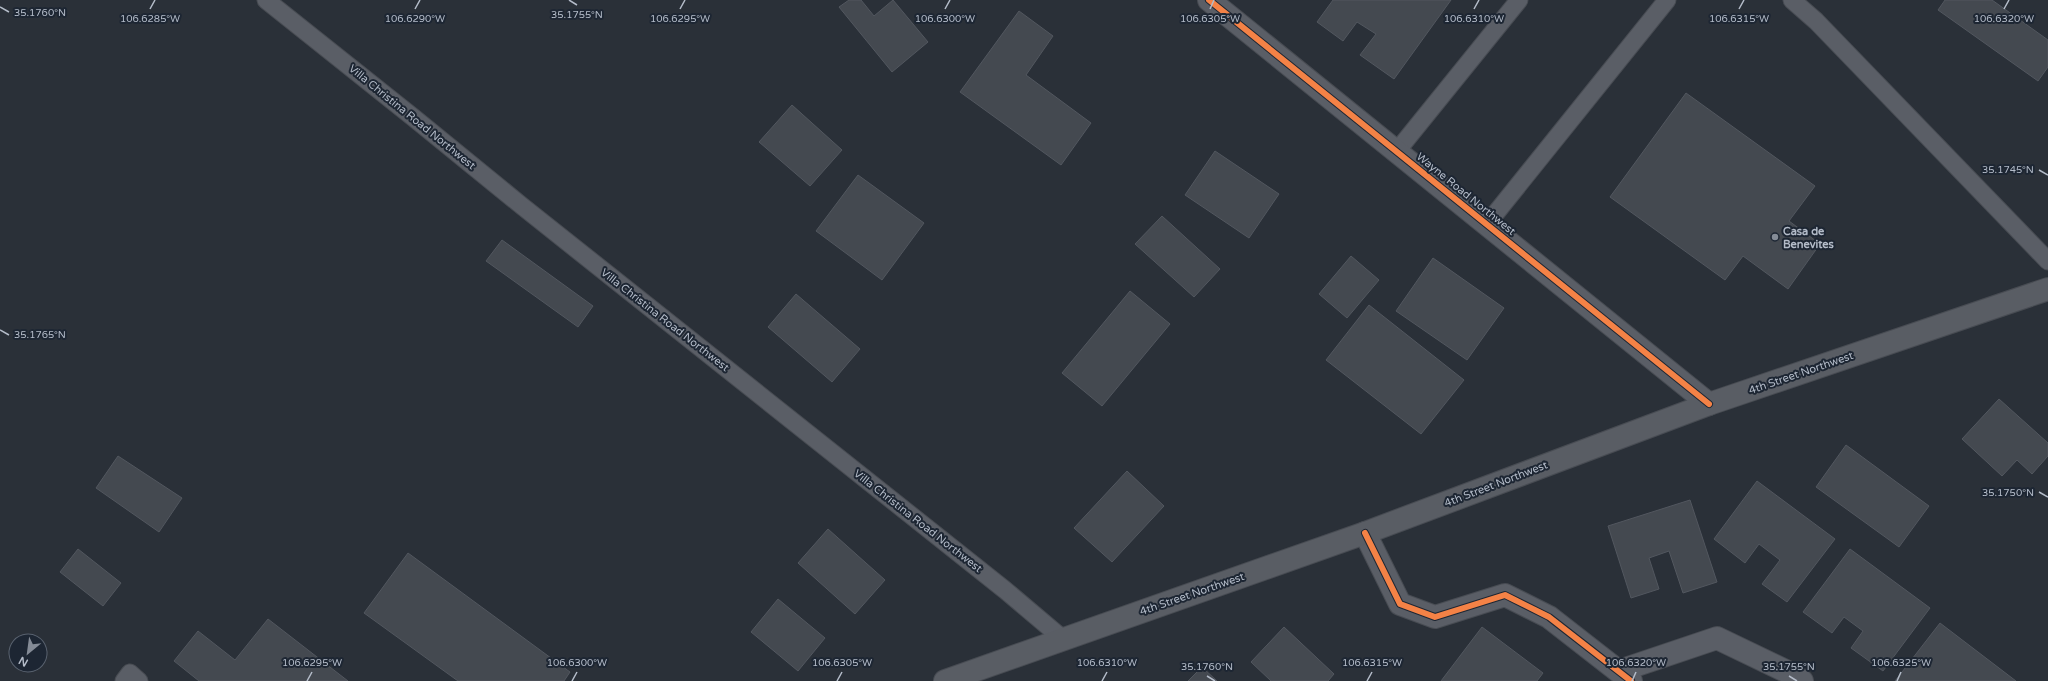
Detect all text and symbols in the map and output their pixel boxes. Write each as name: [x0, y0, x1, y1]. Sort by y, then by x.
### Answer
text: 35.1760°N: [14, 7, 66, 19]
text: 35.1755°N: [551, 9, 603, 21]
text: 106.6285°W: [120, 13, 180, 25]
text: 106.6290°W: [385, 13, 445, 25]
text: 106.6295°W: [650, 13, 710, 25]
text: 106.6300°W: [915, 13, 975, 25]
text: 106.6305°W: [1180, 13, 1240, 25]
text: 106.6310°W: [1444, 13, 1504, 25]
text: 106.6315°W: [1709, 13, 1769, 25]
text: 106.6320°W: [1974, 13, 2034, 25]
street label: Villa Christina Road Northwest: [346, 62, 478, 172]
street label: Wayne Road Northwest: [1414, 150, 1518, 238]
text: 35.1745°N: [1982, 164, 2034, 176]
place label: Casa de Benevites: [1783, 225, 1835, 251]
marker: Casa de Benevites: [1770, 232, 1780, 242]
street label: Villa Christina Road Northwest: [598, 266, 732, 374]
text: 35.1765°N: [14, 329, 66, 341]
street label: 4th Street Northwest: [1747, 349, 1855, 397]
street label: 4th Street Northwest: [1442, 458, 1550, 510]
street label: Villa Christina Road Northwest: [851, 467, 985, 575]
text: 35.1750°N: [1982, 487, 2034, 499]
street label: 4th Street Northwest: [1138, 570, 1246, 618]
north arrow: [8, 633, 48, 673]
text: N: [16, 653, 30, 669]
text: 106.6295°W: [282, 657, 342, 669]
text: 106.6300°W: [547, 657, 607, 669]
text: 106.6305°W: [812, 657, 872, 669]
text: 106.6310°W: [1077, 657, 1137, 669]
text: 106.6315°W: [1342, 657, 1402, 669]
text: 106.6320°W: [1606, 657, 1666, 669]
text: 106.6325°W: [1871, 657, 1931, 669]
text: 35.1760°N: [1181, 661, 1233, 673]
text: 35.1755°N: [1763, 661, 1815, 673]

